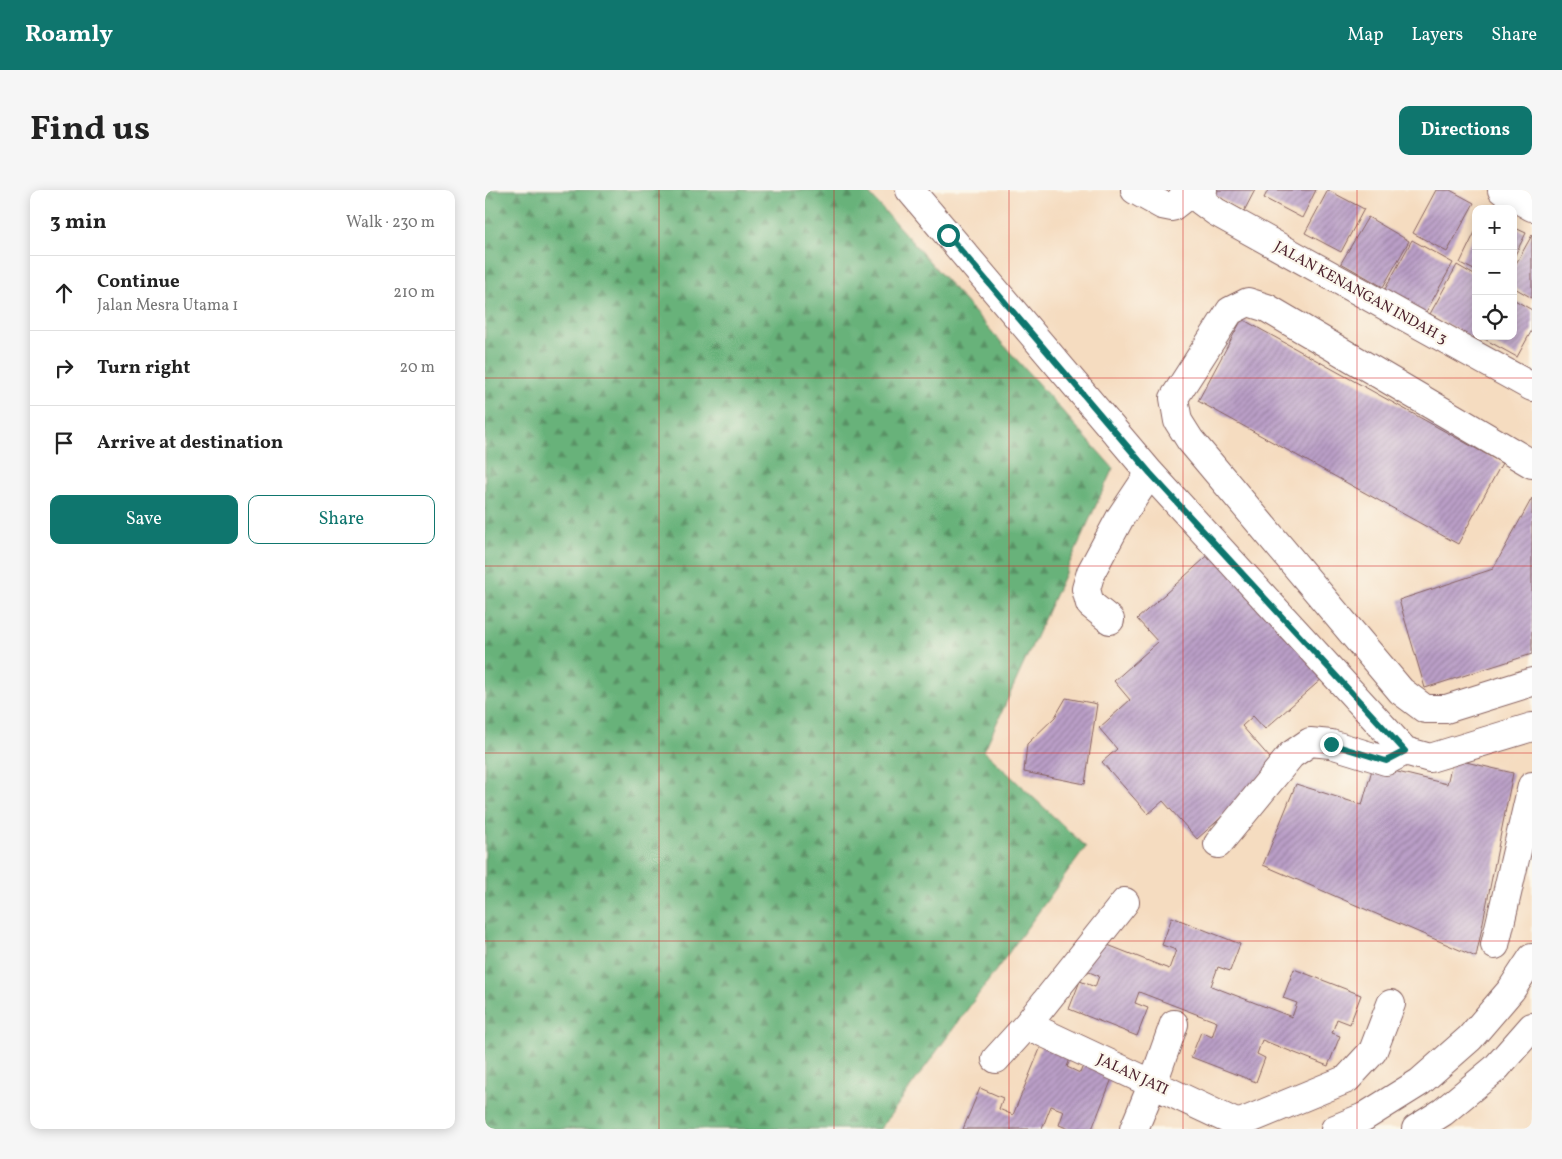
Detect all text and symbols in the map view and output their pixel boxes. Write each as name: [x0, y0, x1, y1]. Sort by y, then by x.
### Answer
text: Roamly: [25, 18, 113, 52]
text: Map: [1347, 23, 1383, 48]
text: Layers: [1411, 23, 1463, 48]
text: Share: [1491, 23, 1537, 48]
text: Find us: [30, 106, 150, 154]
button: Directions: [1399, 106, 1532, 155]
map controls: [1472, 205, 1517, 340]
button: +: [1472, 205, 1517, 250]
text: 3 min: [50, 208, 106, 237]
text: Walk · 230 m: [346, 212, 435, 234]
route start: [937, 224, 960, 247]
street label: JALAN KENANGAN INDAH 3: [1270, 237, 1451, 350]
button: −: [1472, 250, 1517, 295]
text: Continue: [97, 269, 180, 295]
icon: ahead: [50, 279, 78, 307]
text: 210 m: [393, 282, 435, 304]
text: Jalan Mesra Utama 1: [97, 295, 239, 317]
button: locate: [1472, 295, 1517, 340]
icon: right: [50, 354, 78, 382]
text: Turn right: [97, 355, 190, 381]
text: 20 m: [400, 357, 435, 379]
icon: arrive: [50, 429, 78, 457]
text: Arrive at destination: [97, 430, 283, 456]
button: Save: [50, 495, 238, 544]
button: Share: [248, 495, 435, 544]
route end: [1320, 733, 1343, 756]
street label: JALAN JATI: [1093, 1050, 1172, 1101]

